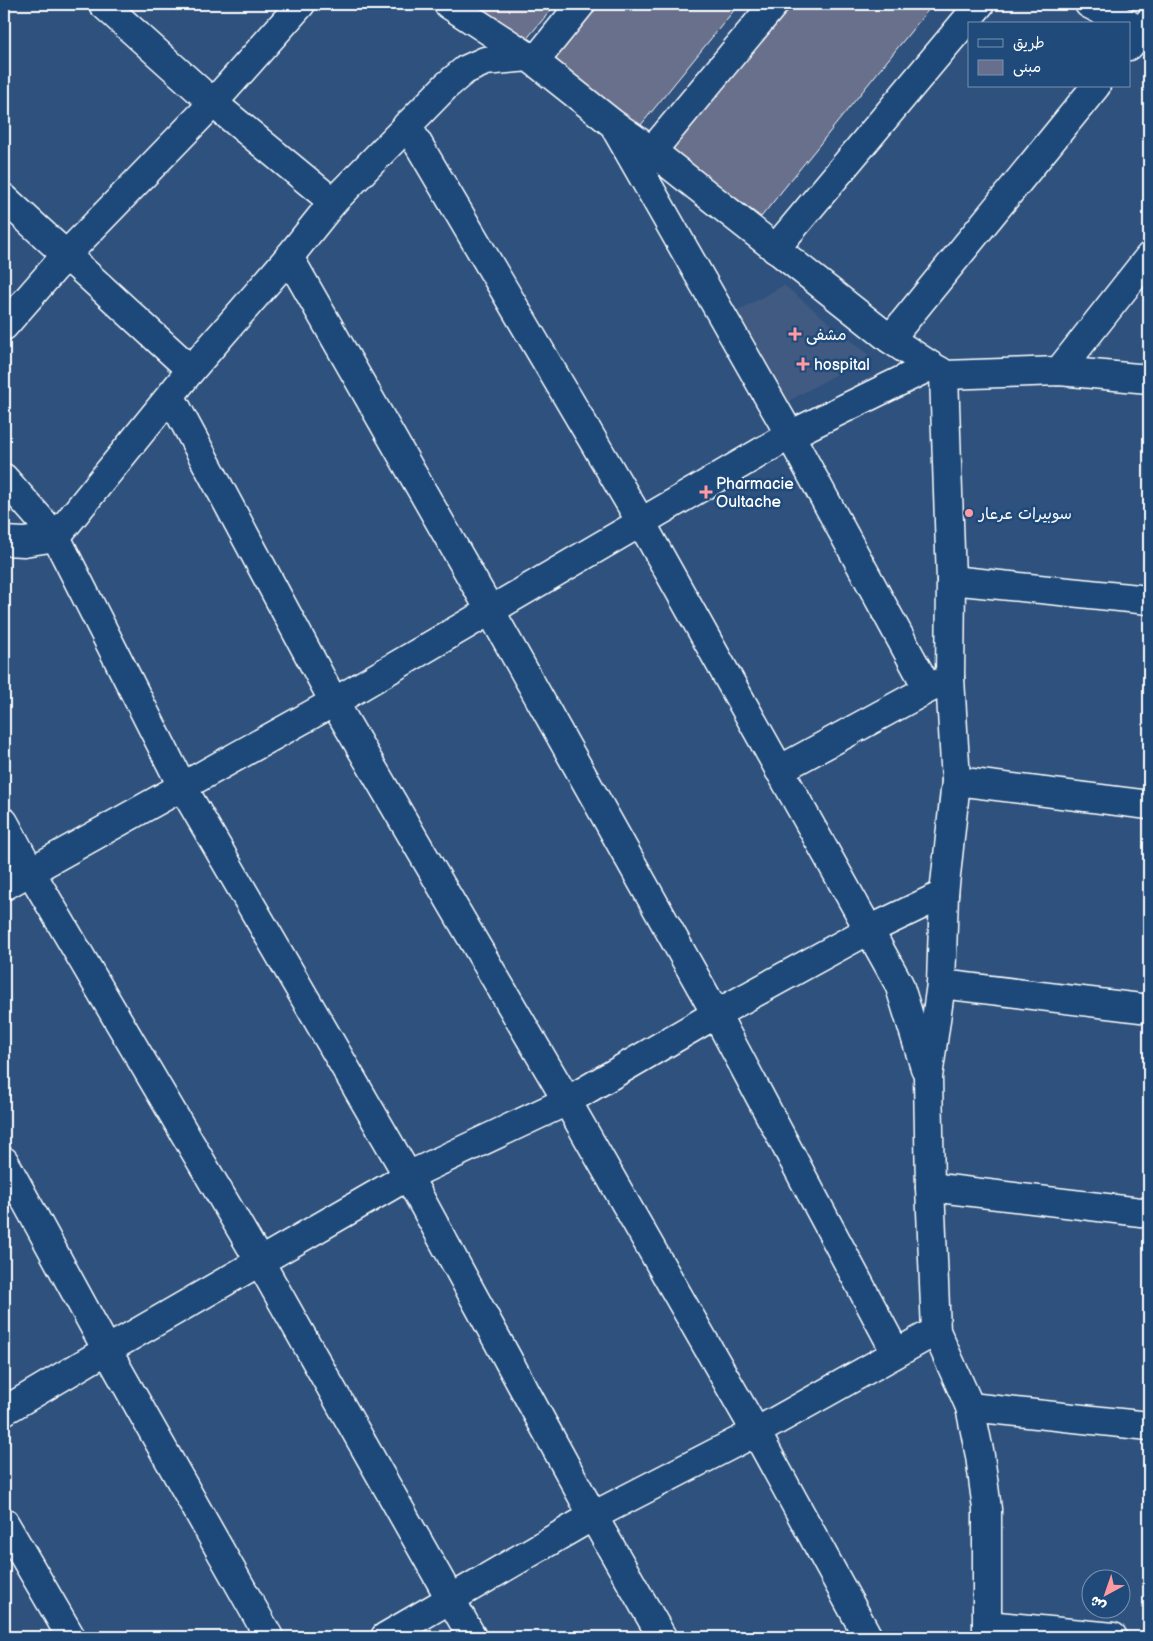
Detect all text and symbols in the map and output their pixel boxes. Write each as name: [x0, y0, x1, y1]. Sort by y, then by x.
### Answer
legend: [968, 22, 1130, 88]
text: طريق: [1013, 34, 1045, 53]
text: مبنى: [1013, 58, 1041, 77]
place label: مشفى: [806, 326, 847, 345]
marker: مشفى: [788, 327, 802, 341]
place label: hospital: [814, 356, 870, 375]
marker: hospital: [796, 357, 810, 371]
place label: Pharmacie Oultache: [716, 475, 794, 512]
marker: Pharmacie Oultache: [700, 486, 712, 498]
place label: سوبيرات عرعار: [977, 505, 1072, 524]
marker: سوبيرات عرعار: [963, 507, 975, 519]
north arrow: [1080, 1568, 1130, 1618]
text: ش: [1087, 1592, 1109, 1615]

